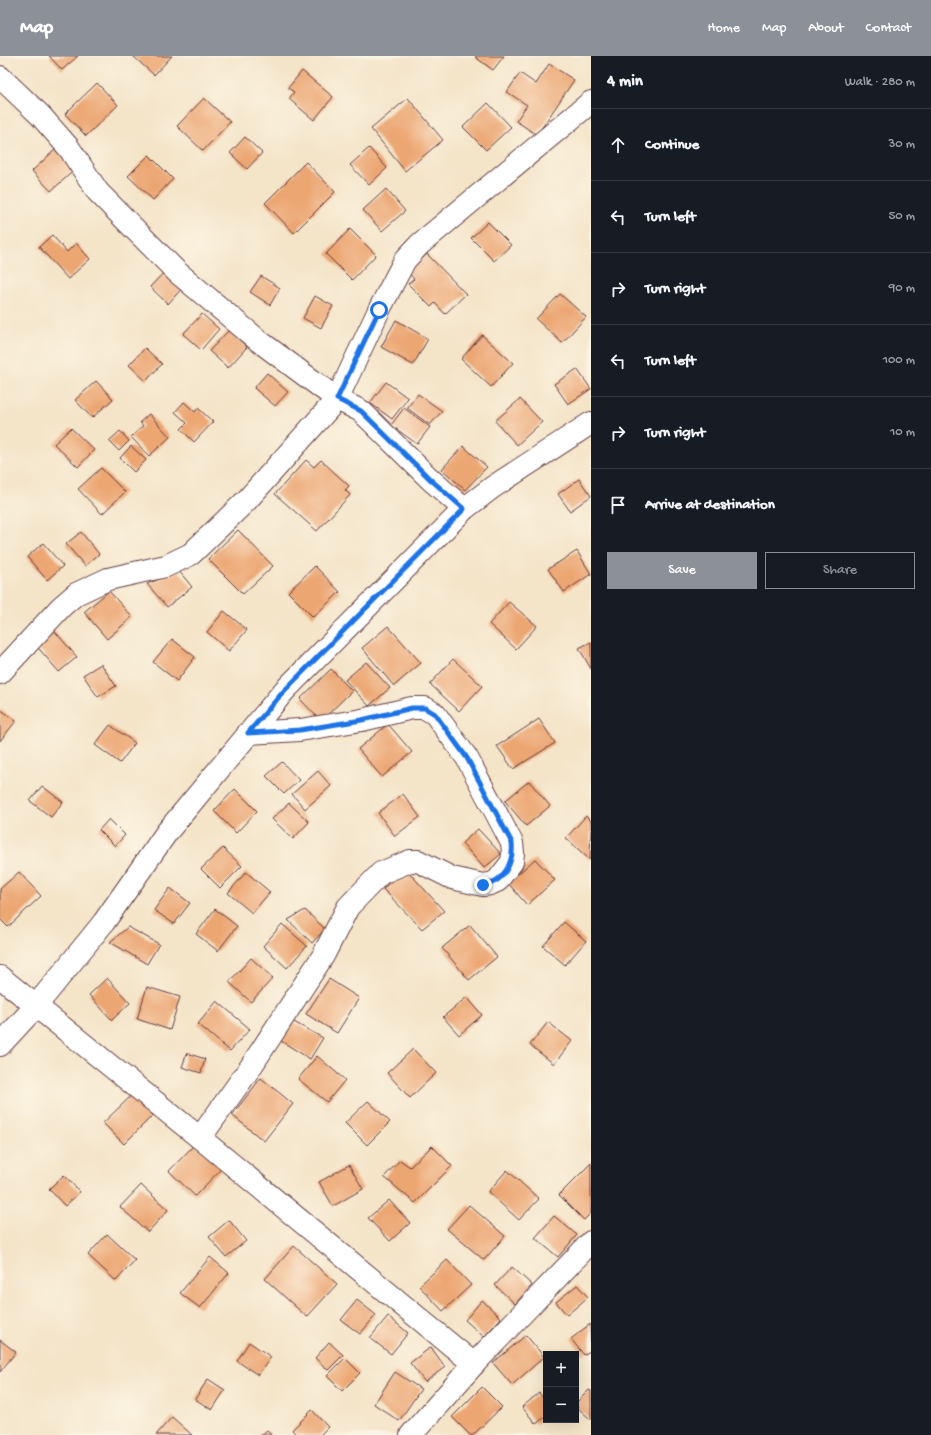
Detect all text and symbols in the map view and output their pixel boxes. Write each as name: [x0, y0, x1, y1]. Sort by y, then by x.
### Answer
text: Map: [20, 17, 53, 40]
text: Home: [708, 20, 740, 37]
text: Map: [762, 20, 786, 37]
text: About: [808, 20, 844, 37]
text: Contact: [866, 20, 911, 37]
text: 4 min: [607, 72, 643, 92]
text: Walk · 280 m: [845, 75, 915, 90]
icon: ahead: [607, 134, 629, 156]
text: Continue: [645, 136, 699, 154]
text: 30 m: [889, 137, 915, 152]
icon: left: [607, 206, 629, 228]
text: Turn left: [645, 208, 696, 226]
text: 50 m: [888, 209, 915, 224]
icon: right: [607, 278, 629, 300]
text: Turn right: [645, 280, 705, 298]
text: 90 m: [889, 281, 915, 296]
route start: [370, 301, 388, 319]
icon: left: [607, 350, 629, 372]
text: Turn left: [645, 352, 696, 370]
text: 100 m: [883, 353, 915, 368]
icon: right: [607, 422, 629, 444]
text: Turn right: [645, 424, 705, 442]
text: 10 m: [890, 425, 915, 440]
icon: arrive: [607, 494, 629, 516]
text: Arrive at destination: [645, 496, 775, 514]
button: Save: [607, 552, 757, 589]
button: Share: [765, 552, 915, 589]
route end: [474, 876, 492, 894]
map controls: [543, 1351, 579, 1423]
button: +: [543, 1351, 579, 1387]
button: −: [543, 1387, 579, 1423]

